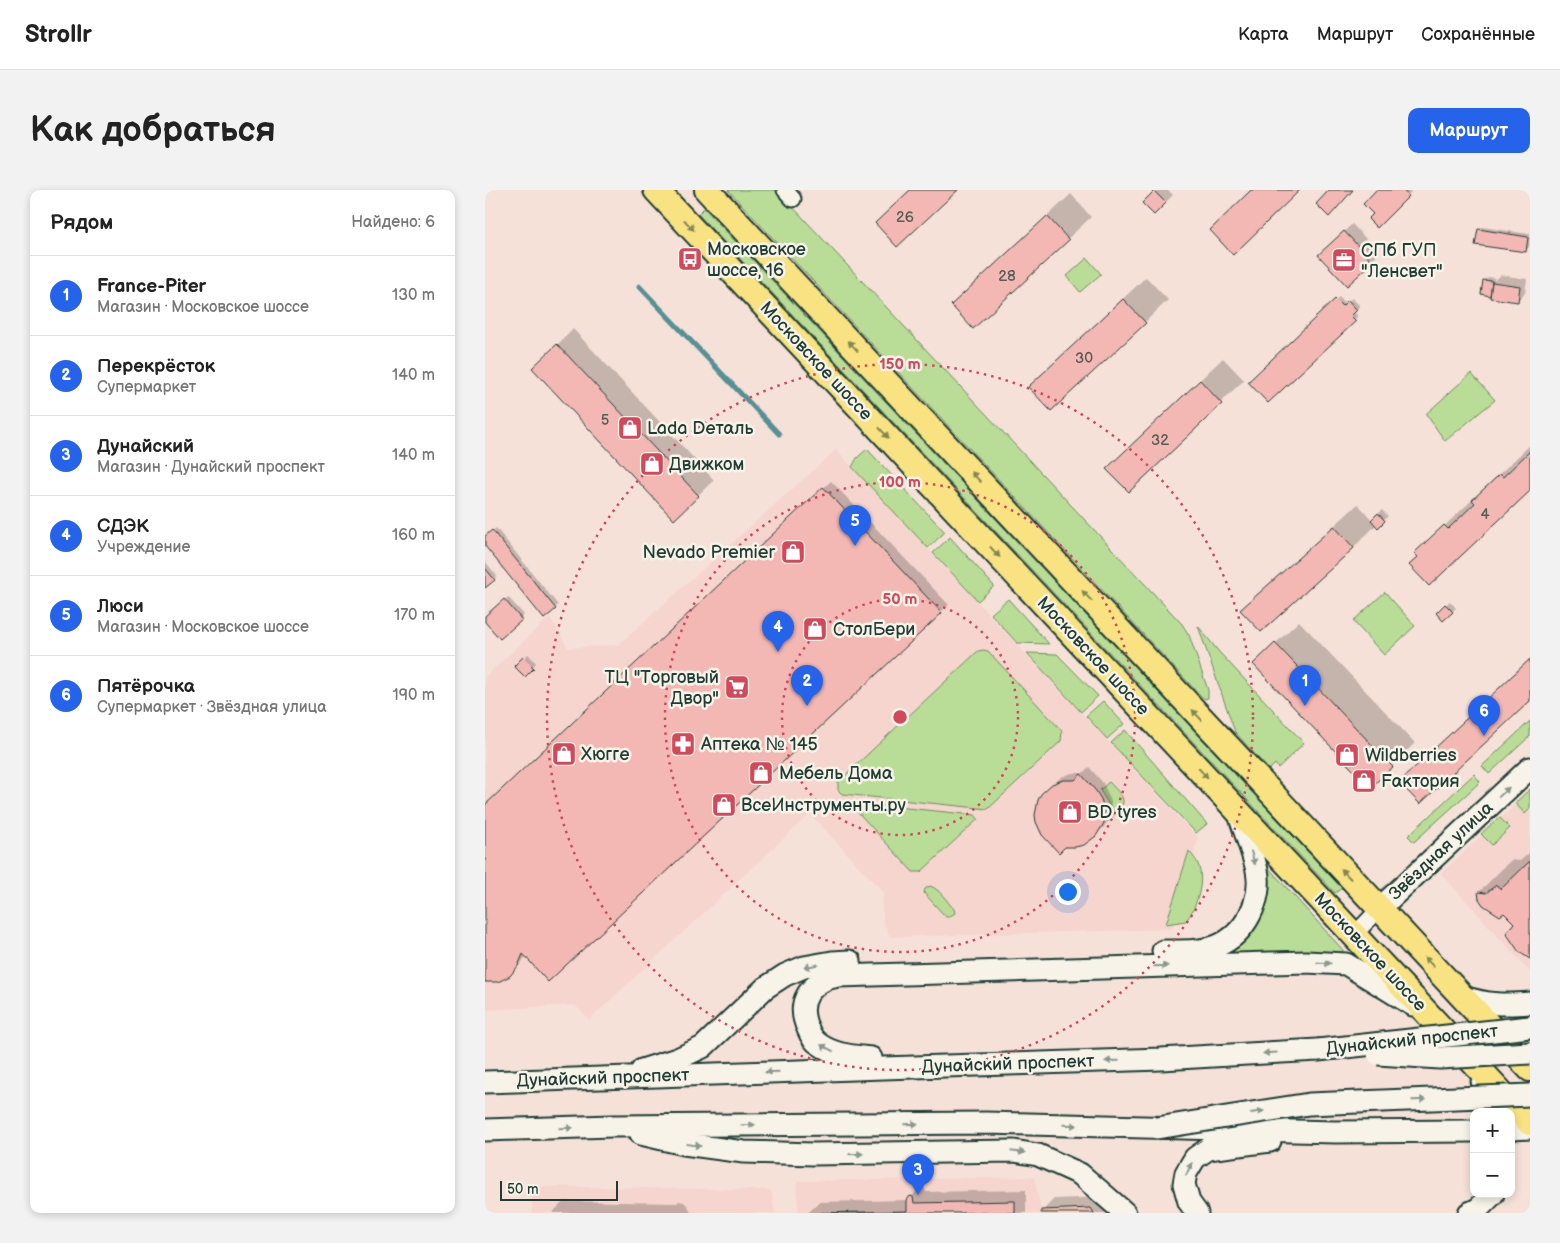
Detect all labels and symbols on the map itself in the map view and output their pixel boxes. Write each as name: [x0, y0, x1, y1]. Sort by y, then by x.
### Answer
house number: 26: [896, 208, 914, 227]
one-way arrow: [683, 219, 695, 231]
place label: Московское шоссе, 16: [707, 239, 806, 281]
place label: СПб ГУП "Ленсвет": [1361, 240, 1443, 282]
bus stop icon: Московское шоссе, 16: [677, 246, 703, 272]
office icon: СПб ГУП "Ленсвет": [1331, 247, 1357, 273]
house number: 28: [998, 267, 1016, 286]
street label: Московское шоссе: [756, 297, 876, 425]
one-way arrow: [847, 340, 859, 352]
house number: 30: [1075, 349, 1093, 368]
text: 150 m: [879, 355, 921, 374]
house number: 5: [601, 411, 609, 430]
shop icon: Lada Dеталь: [617, 415, 643, 441]
place label: Lada Dеталь: [647, 418, 753, 439]
one-way arrow: [878, 427, 890, 439]
house number: 32: [1151, 431, 1169, 450]
shop icon: Движком: [639, 451, 665, 477]
place label: Движком: [669, 454, 744, 475]
one-way arrow: [970, 471, 981, 484]
text: 100 m: [879, 473, 921, 492]
pin: 5: [839, 505, 871, 546]
house number: 4: [1480, 505, 1490, 524]
shop icon: Nevado Premier: [780, 539, 806, 565]
place label: Nevado Premier: [642, 542, 775, 563]
one-way arrow: [989, 546, 1001, 558]
text: 50 m: [883, 590, 918, 609]
one-way arrow: [1081, 590, 1092, 602]
street label: Московское шоссе: [1033, 592, 1153, 720]
pin: 4: [762, 611, 794, 652]
shop icon: СтолБери: [802, 616, 828, 642]
place label: СтолБери: [833, 619, 915, 640]
pin: 2: [791, 665, 823, 706]
pin: 1: [1289, 665, 1321, 706]
place label: ТЦ "Торговый Двор": [605, 667, 719, 709]
supermarket icon: ТЦ "Торговый Двор": [724, 674, 750, 700]
pin: 6: [1468, 695, 1500, 736]
centre of rings: [891, 708, 909, 726]
one-way arrow: [1192, 708, 1203, 721]
pharmacy icon: Аптека № 145: [670, 731, 696, 757]
place label: Аптека № 145: [700, 734, 818, 755]
shop icon: Хюгге: [551, 741, 577, 767]
shop icon: Wildberries: [1334, 742, 1360, 768]
place label: Хюгге: [581, 744, 629, 765]
place label: Wildberries: [1365, 745, 1457, 766]
shop icon: Мебель Дома: [748, 760, 774, 786]
place label: Мебель Дома: [779, 763, 893, 784]
one-way arrow: [1197, 766, 1209, 778]
shop icon: Fактория: [1351, 768, 1377, 794]
place label: Fактория: [1381, 771, 1460, 792]
one-way arrow: [1498, 786, 1510, 798]
shop icon: ВсеИнструменты.ру: [711, 792, 737, 818]
place label: ВсеИнструменты.ру: [741, 795, 907, 816]
street label: Звёздная улица: [1384, 797, 1498, 905]
shop icon: BD tyres: [1057, 799, 1083, 825]
place label: BD tyres: [1087, 802, 1157, 823]
one-way arrow: [1249, 850, 1257, 865]
one-way arrow: [1340, 868, 1352, 880]
your location: [1055, 879, 1081, 905]
street label: Московское шоссе: [1310, 888, 1430, 1016]
one-way arrow: [1423, 956, 1435, 968]
one-way arrow: [1316, 959, 1332, 967]
one-way arrow: [803, 962, 818, 970]
one-way arrow: [1153, 962, 1169, 970]
street label: Дунайский проспект: [1325, 1020, 1500, 1059]
one-way arrow: [819, 1044, 834, 1052]
one-way arrow: [1262, 1049, 1278, 1057]
street label: Дунайский проспект: [921, 1050, 1095, 1078]
one-way arrow: [1104, 1057, 1120, 1065]
street label: Дунайский проспект: [516, 1064, 690, 1092]
one-way arrow: [764, 1069, 780, 1077]
one-way arrow: [1411, 1095, 1427, 1103]
one-way arrow: [1249, 1108, 1265, 1116]
one-way arrow: [903, 1119, 919, 1127]
one-way arrow: [741, 1121, 757, 1129]
one-way arrow: [1062, 1121, 1078, 1129]
one-way arrow: [558, 1124, 574, 1132]
one-way arrow: [686, 1142, 702, 1150]
one-way arrow: [1010, 1149, 1026, 1157]
one-way arrow: [848, 1150, 864, 1158]
pin: 3: [902, 1154, 934, 1195]
one-way arrow: [1185, 1162, 1193, 1176]
scale bar: [500, 1178, 617, 1201]

